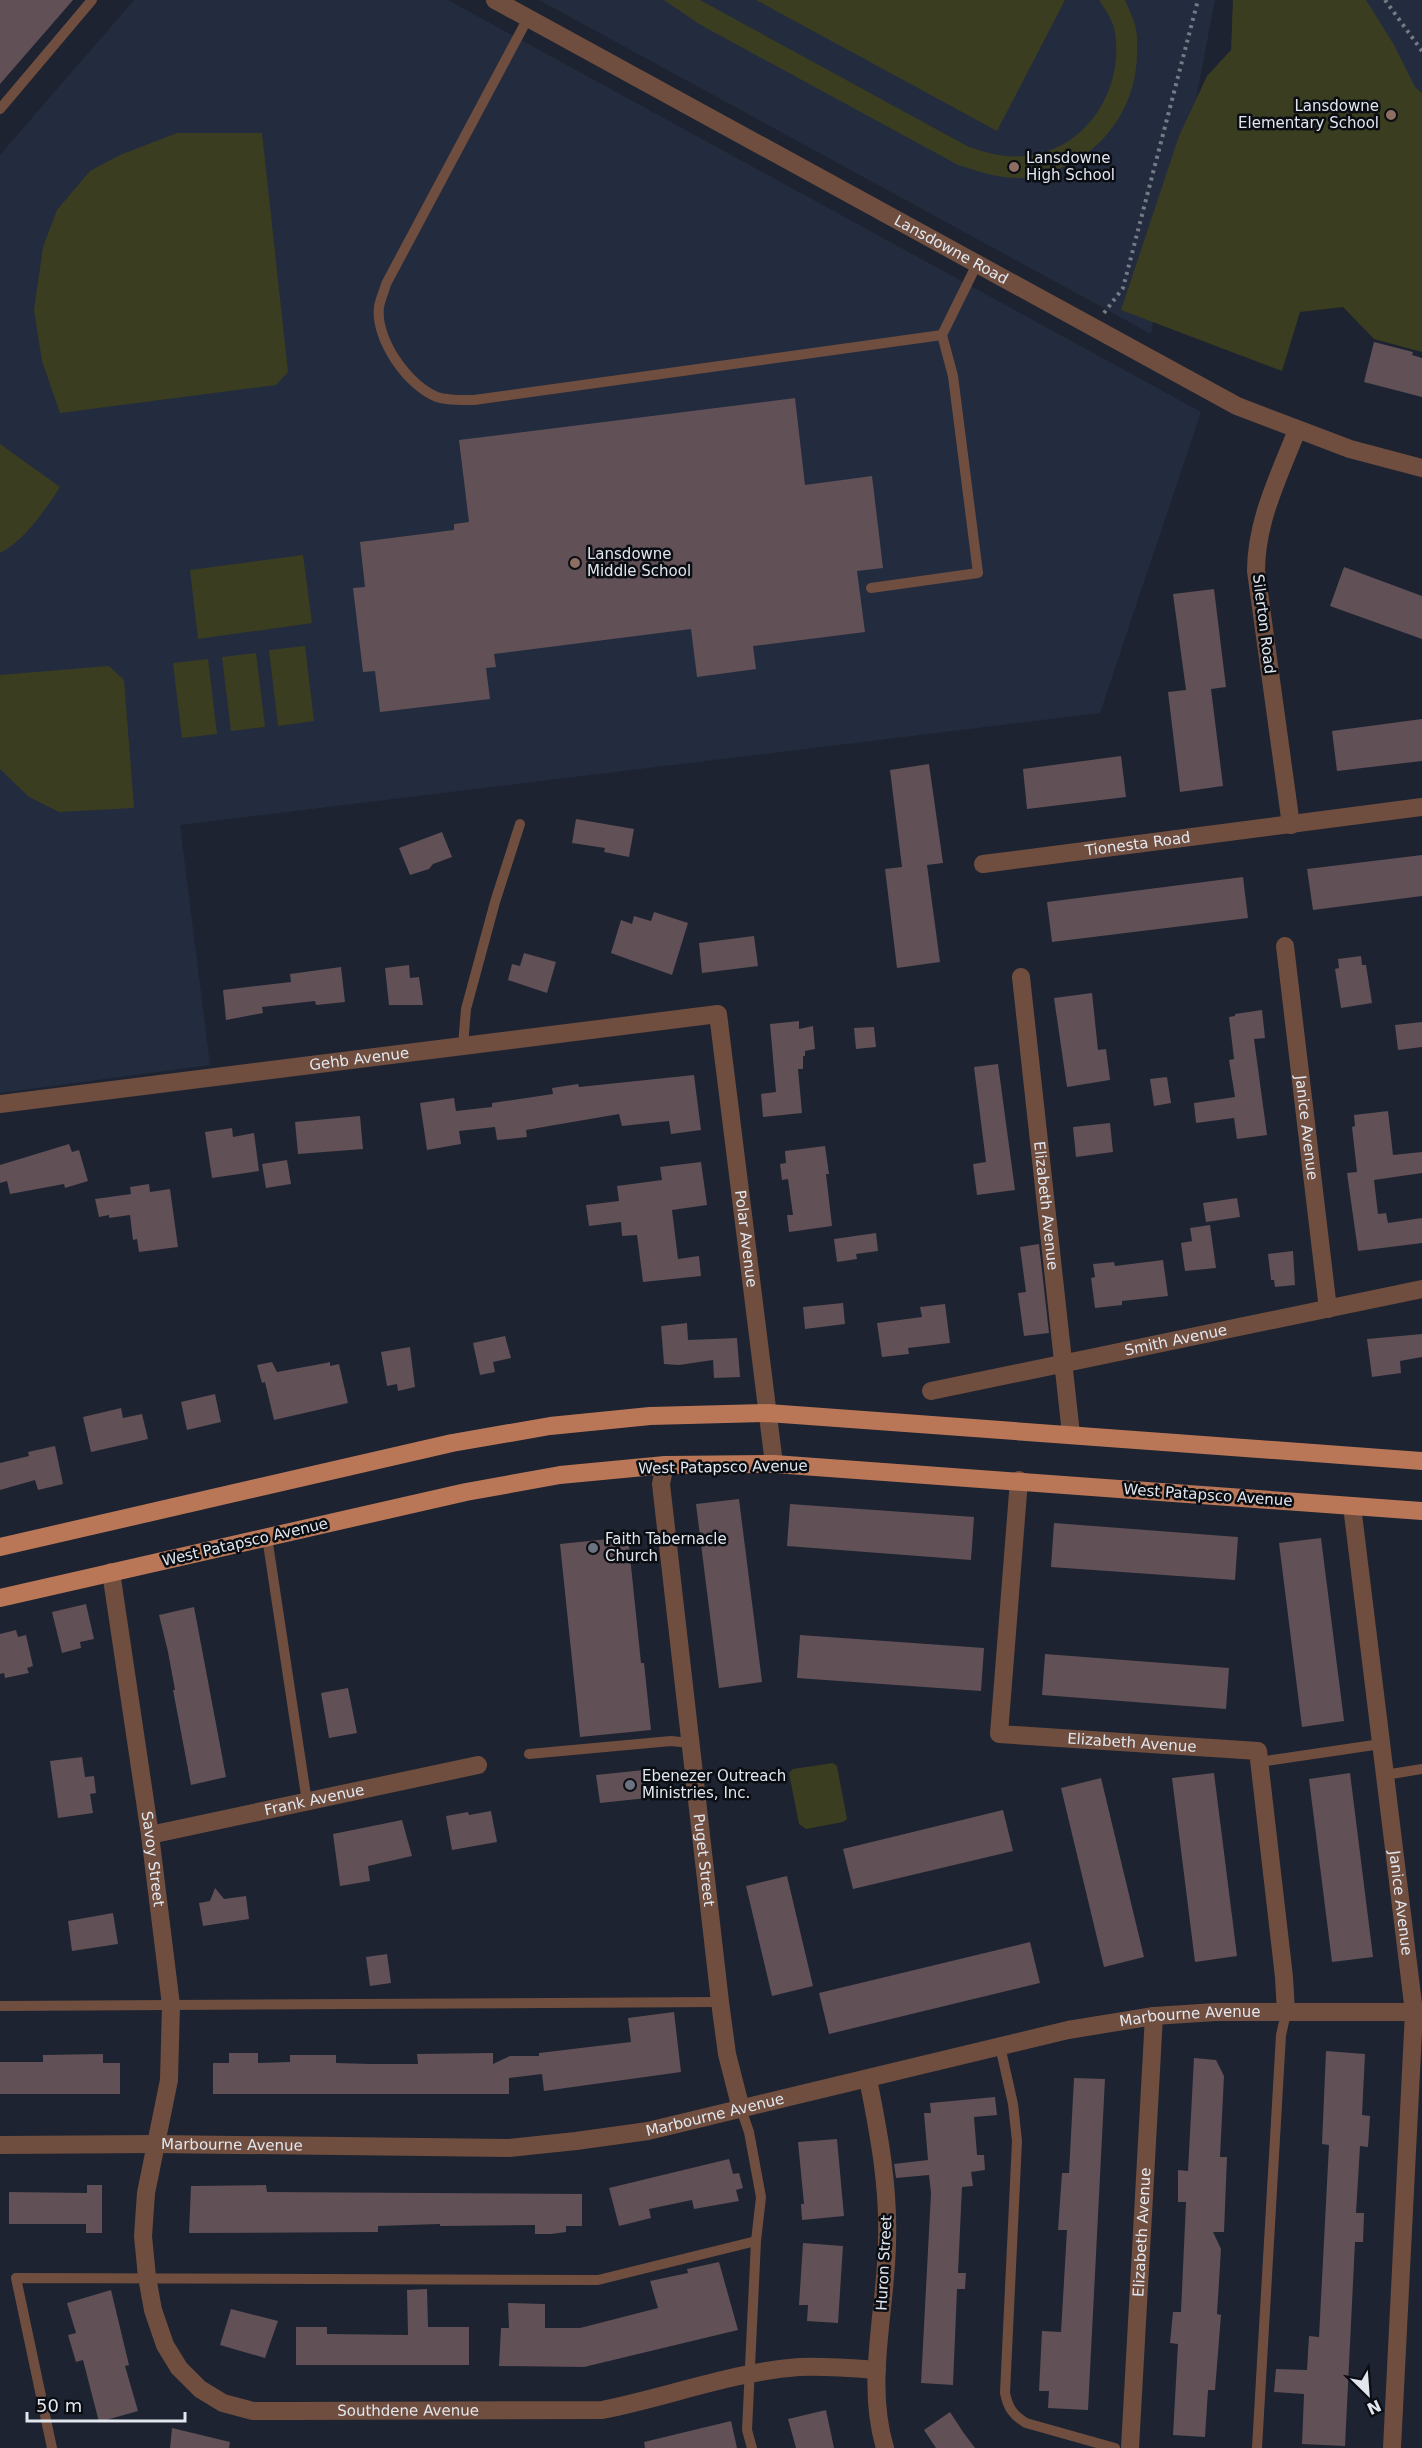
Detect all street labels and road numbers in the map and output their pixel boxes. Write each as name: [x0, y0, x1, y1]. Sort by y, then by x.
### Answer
street label: Lansdowne Road: [891, 211, 1011, 288]
street label: Silerton Road: [1249, 573, 1279, 675]
street label: Tionesta Road: [1083, 828, 1192, 860]
street label: Gehb Avenue: [308, 1044, 410, 1074]
street label: Janice Avenue: [1291, 1073, 1322, 1181]
street label: Elizabeth Avenue: [1030, 1140, 1062, 1271]
street label: Polar Avenue: [731, 1189, 761, 1288]
street label: Smith Avenue: [1123, 1321, 1229, 1360]
street label: West Patapsco Avenue: [638, 1457, 808, 1477]
street label: West Patapsco Avenue: [1123, 1480, 1293, 1510]
street label: West Patapsco Avenue: [160, 1514, 330, 1570]
street label: Elizabeth Avenue: [1067, 1729, 1197, 1756]
street label: Frank Avenue: [263, 1781, 366, 1819]
street label: Savoy Street: [138, 1810, 168, 1908]
street label: Puget Street: [690, 1813, 718, 1908]
street label: Janice Avenue: [1385, 1849, 1416, 1956]
street label: Marbourne Avenue: [1118, 2003, 1261, 2031]
street label: Marbourne Avenue: [644, 2090, 786, 2140]
street label: Marbourne Avenue: [161, 2135, 303, 2155]
street label: Elizabeth Avenue: [1129, 2167, 1155, 2298]
street label: Huron Street: [873, 2215, 895, 2311]
street label: Southdene Avenue: [337, 2401, 479, 2420]

